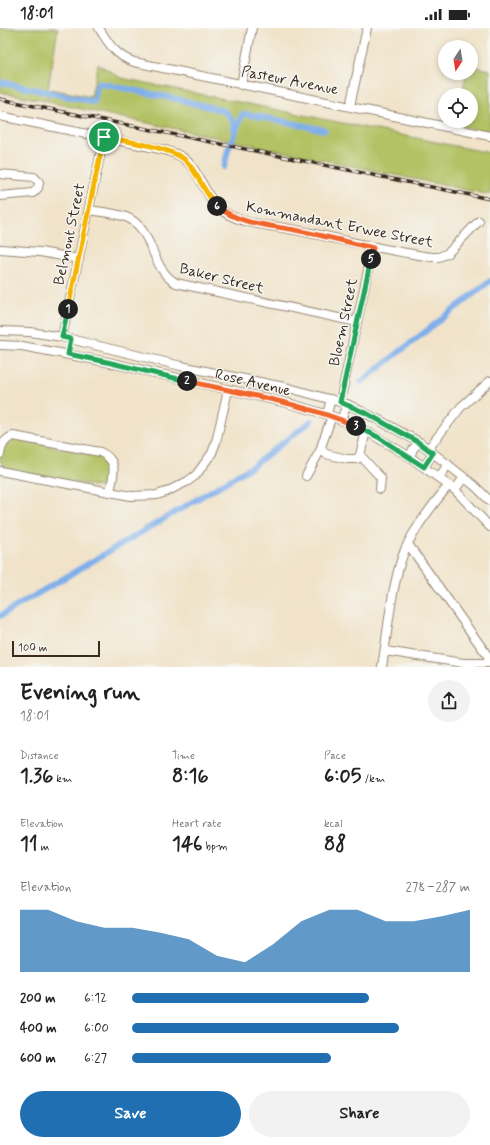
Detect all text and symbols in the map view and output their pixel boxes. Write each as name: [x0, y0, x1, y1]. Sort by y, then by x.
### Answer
text: 18:01: [20, 4, 54, 24]
north arrow: [438, 40, 478, 80]
map controls: [438, 40, 478, 128]
street label: Pasteur Avenue: [240, 62, 340, 100]
button: locate: [438, 88, 478, 128]
pin: [87, 120, 121, 154]
icon: arrive: [93, 126, 115, 148]
street label: Belmont Street: [49, 181, 91, 287]
pin: 6: [207, 196, 227, 216]
street label: Kommandant Erwee Street: [244, 197, 435, 253]
text: 6: [214, 199, 220, 213]
pin: 5: [361, 249, 381, 269]
text: 5: [368, 252, 374, 266]
street label: Baker Street: [177, 259, 266, 299]
street label: Bloem Street: [325, 276, 363, 368]
pin: 1: [58, 299, 78, 319]
text: 1: [66, 302, 70, 316]
street label: Rose Avenue: [213, 365, 293, 401]
pin: 2: [177, 371, 197, 391]
text: 2: [184, 374, 190, 388]
pin: 3: [346, 416, 366, 436]
text: 3: [354, 419, 358, 433]
scale bar: [12, 639, 100, 658]
text: 100 m: [18, 641, 48, 655]
text: Evening run: [20, 679, 140, 707]
button: share: [428, 680, 470, 722]
text: 18:01: [20, 708, 49, 725]
text: Distance: [20, 749, 59, 763]
text: Time: [172, 749, 195, 763]
text: Pace: [324, 749, 346, 763]
text: 1.36: [20, 763, 53, 790]
text: 8:16: [172, 763, 209, 790]
text: 6:05: [324, 763, 361, 790]
text: km: [53, 772, 72, 786]
text: /km: [361, 772, 385, 786]
text: Elevation: [20, 817, 63, 831]
text: Heart rate: [172, 817, 221, 831]
text: kcal: [324, 817, 342, 831]
text: 11: [20, 831, 38, 858]
text: 146: [172, 831, 203, 858]
text: 88: [324, 831, 346, 858]
text: m: [38, 840, 49, 854]
text: bpm: [203, 840, 228, 854]
text: Elevation: [20, 879, 71, 896]
text: 278–287 m: [405, 879, 470, 896]
text: 200 m: [20, 990, 55, 1007]
text: 6:12: [84, 990, 107, 1007]
text: 400 m: [20, 1020, 57, 1037]
text: 6:00: [84, 1020, 109, 1037]
text: 600 m: [20, 1050, 56, 1067]
text: 6:27: [84, 1050, 107, 1067]
button: Save: [20, 1091, 241, 1137]
button: Share: [249, 1091, 470, 1137]

